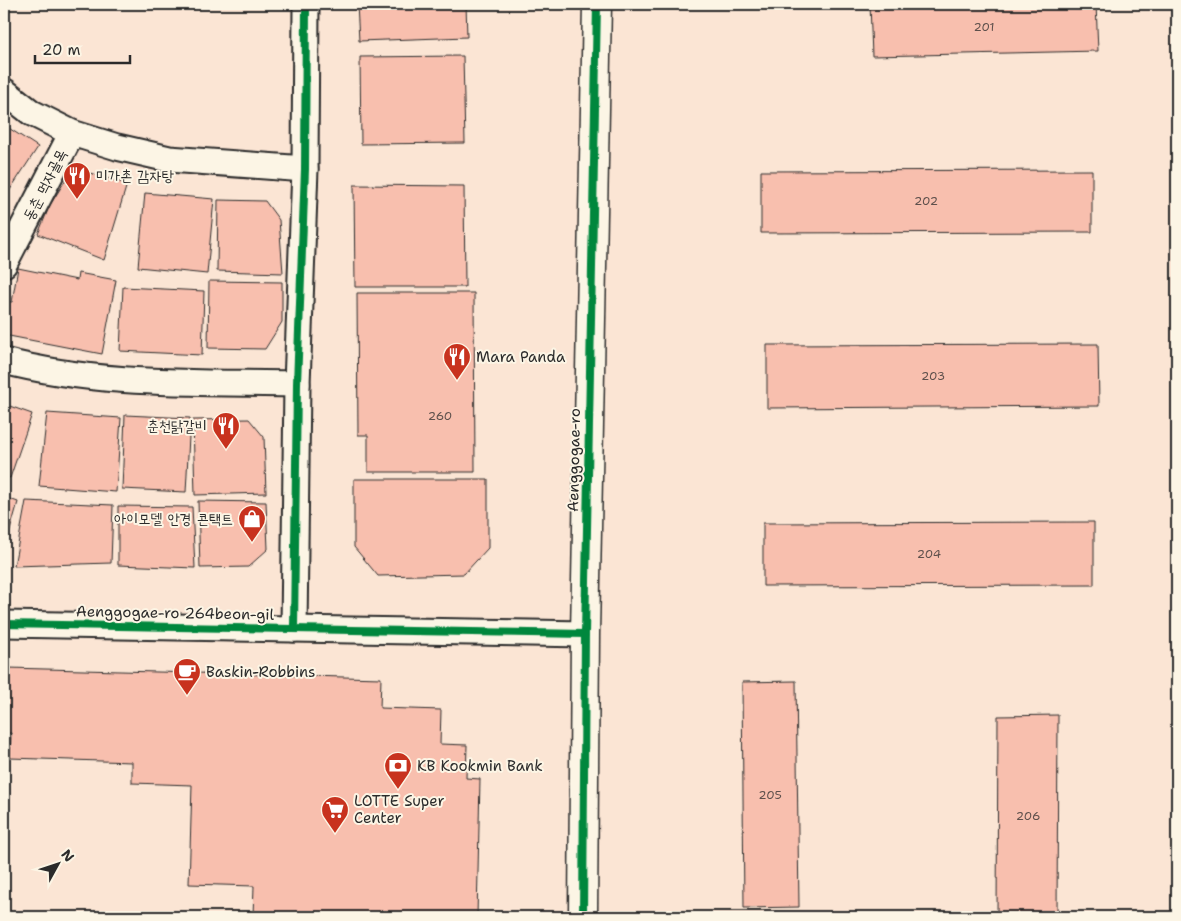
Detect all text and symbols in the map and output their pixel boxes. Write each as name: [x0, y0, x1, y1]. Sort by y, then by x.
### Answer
house number: 201: [973, 19, 995, 35]
scale bar: [35, 32, 130, 64]
text: 20 m: [42, 40, 81, 60]
street label: 동춘 먹자골목: [18, 146, 72, 224]
restaurant icon: 미가촌 감자탕: [62, 161, 92, 200]
place label: 미가촌 감자탕: [96, 166, 174, 186]
house number: 202: [914, 193, 938, 209]
restaurant icon: Mara Panda: [442, 342, 472, 381]
place label: Mara Panda: [476, 347, 566, 367]
house number: 203: [921, 368, 945, 384]
house number: 260: [428, 408, 452, 424]
street label: Aenggogae-ro: [563, 408, 585, 512]
restaurant icon: 춘천닭갈비: [211, 411, 241, 450]
place label: 춘천닭갈비: [147, 416, 207, 436]
shop icon: 아이모델 안경 콘택트: [237, 504, 267, 543]
place label: 아이모델 안경 콘택트: [114, 509, 233, 529]
house number: 204: [917, 546, 941, 562]
street label: Aenggogae-ro 264beon-gil: [76, 601, 275, 625]
cafe icon: Baskin-Robbins: [172, 657, 202, 696]
place label: Baskin-Robbins: [206, 662, 315, 682]
bank icon: KB Kookmin Bank: [383, 751, 413, 790]
place label: KB Kookmin Bank: [417, 756, 543, 776]
house number: 205: [758, 787, 782, 803]
place label: LOTTE Super Center: [354, 791, 445, 828]
supermarket icon: LOTTE Super Center: [320, 795, 350, 834]
house number: 206: [1016, 808, 1040, 824]
north arrow: [32, 838, 82, 888]
text: N: [57, 846, 78, 866]

